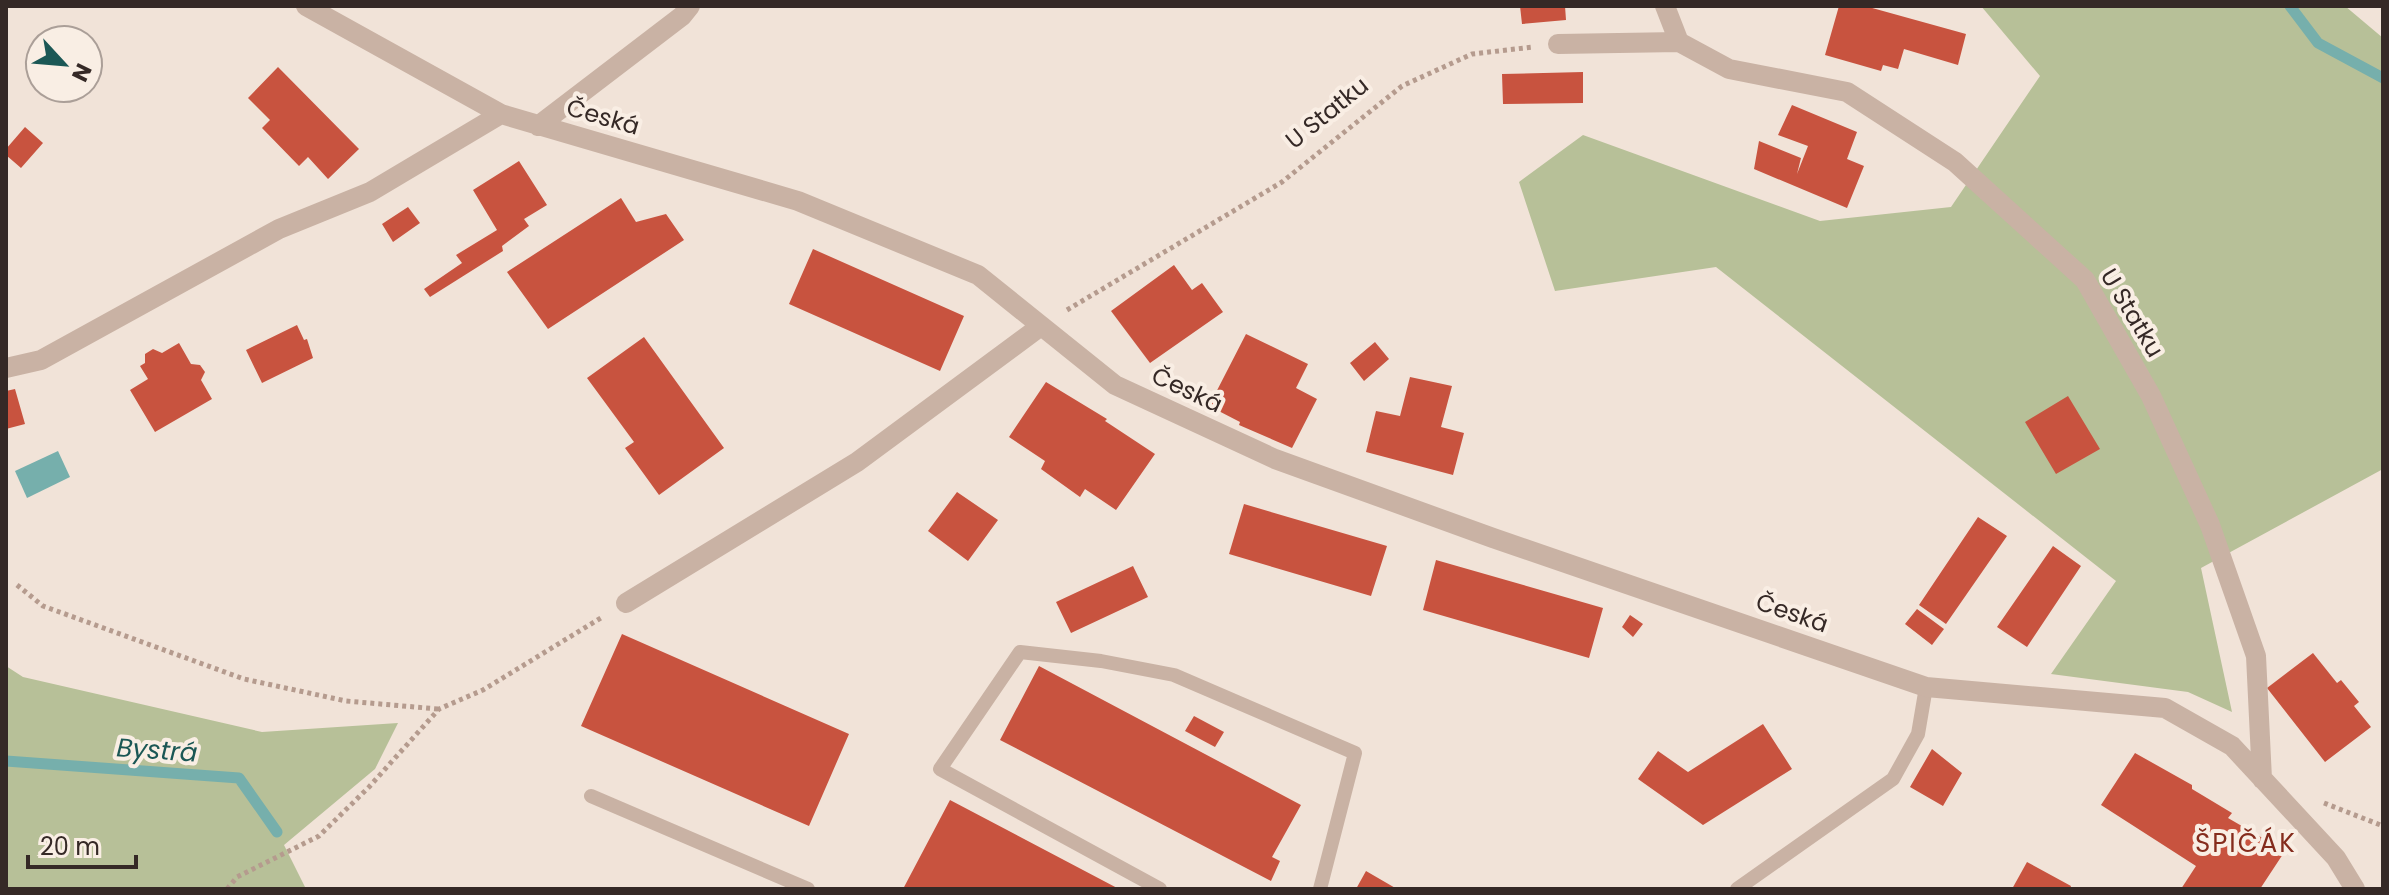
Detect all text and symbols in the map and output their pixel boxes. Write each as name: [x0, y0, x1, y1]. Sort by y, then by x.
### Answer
north arrow: [24, 24, 104, 104]
text: N: [64, 58, 99, 87]
street label: U Statku: [1278, 69, 1375, 156]
street label: Česká: [563, 90, 644, 143]
street label: U Statku: [2093, 262, 2172, 363]
street label: Česká: [1146, 359, 1228, 420]
street label: Česká: [1752, 585, 1833, 640]
water label: Bystrá: [115, 729, 199, 771]
scale bar: [28, 819, 136, 869]
district label: ŠPIČÁK: [2195, 825, 2297, 861]
text: 20 m: [40, 830, 100, 863]

